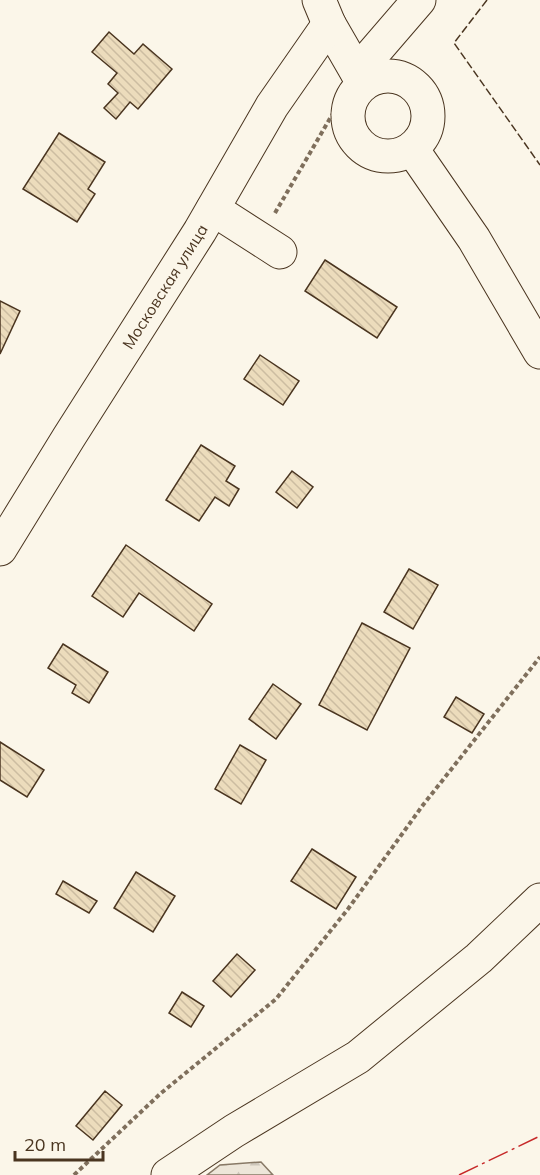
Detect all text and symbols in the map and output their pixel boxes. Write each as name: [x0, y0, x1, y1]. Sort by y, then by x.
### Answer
street label: Московская улица: [118, 220, 212, 353]
scale bar: [15, 1124, 104, 1162]
text: 20 m: [24, 1133, 66, 1156]

